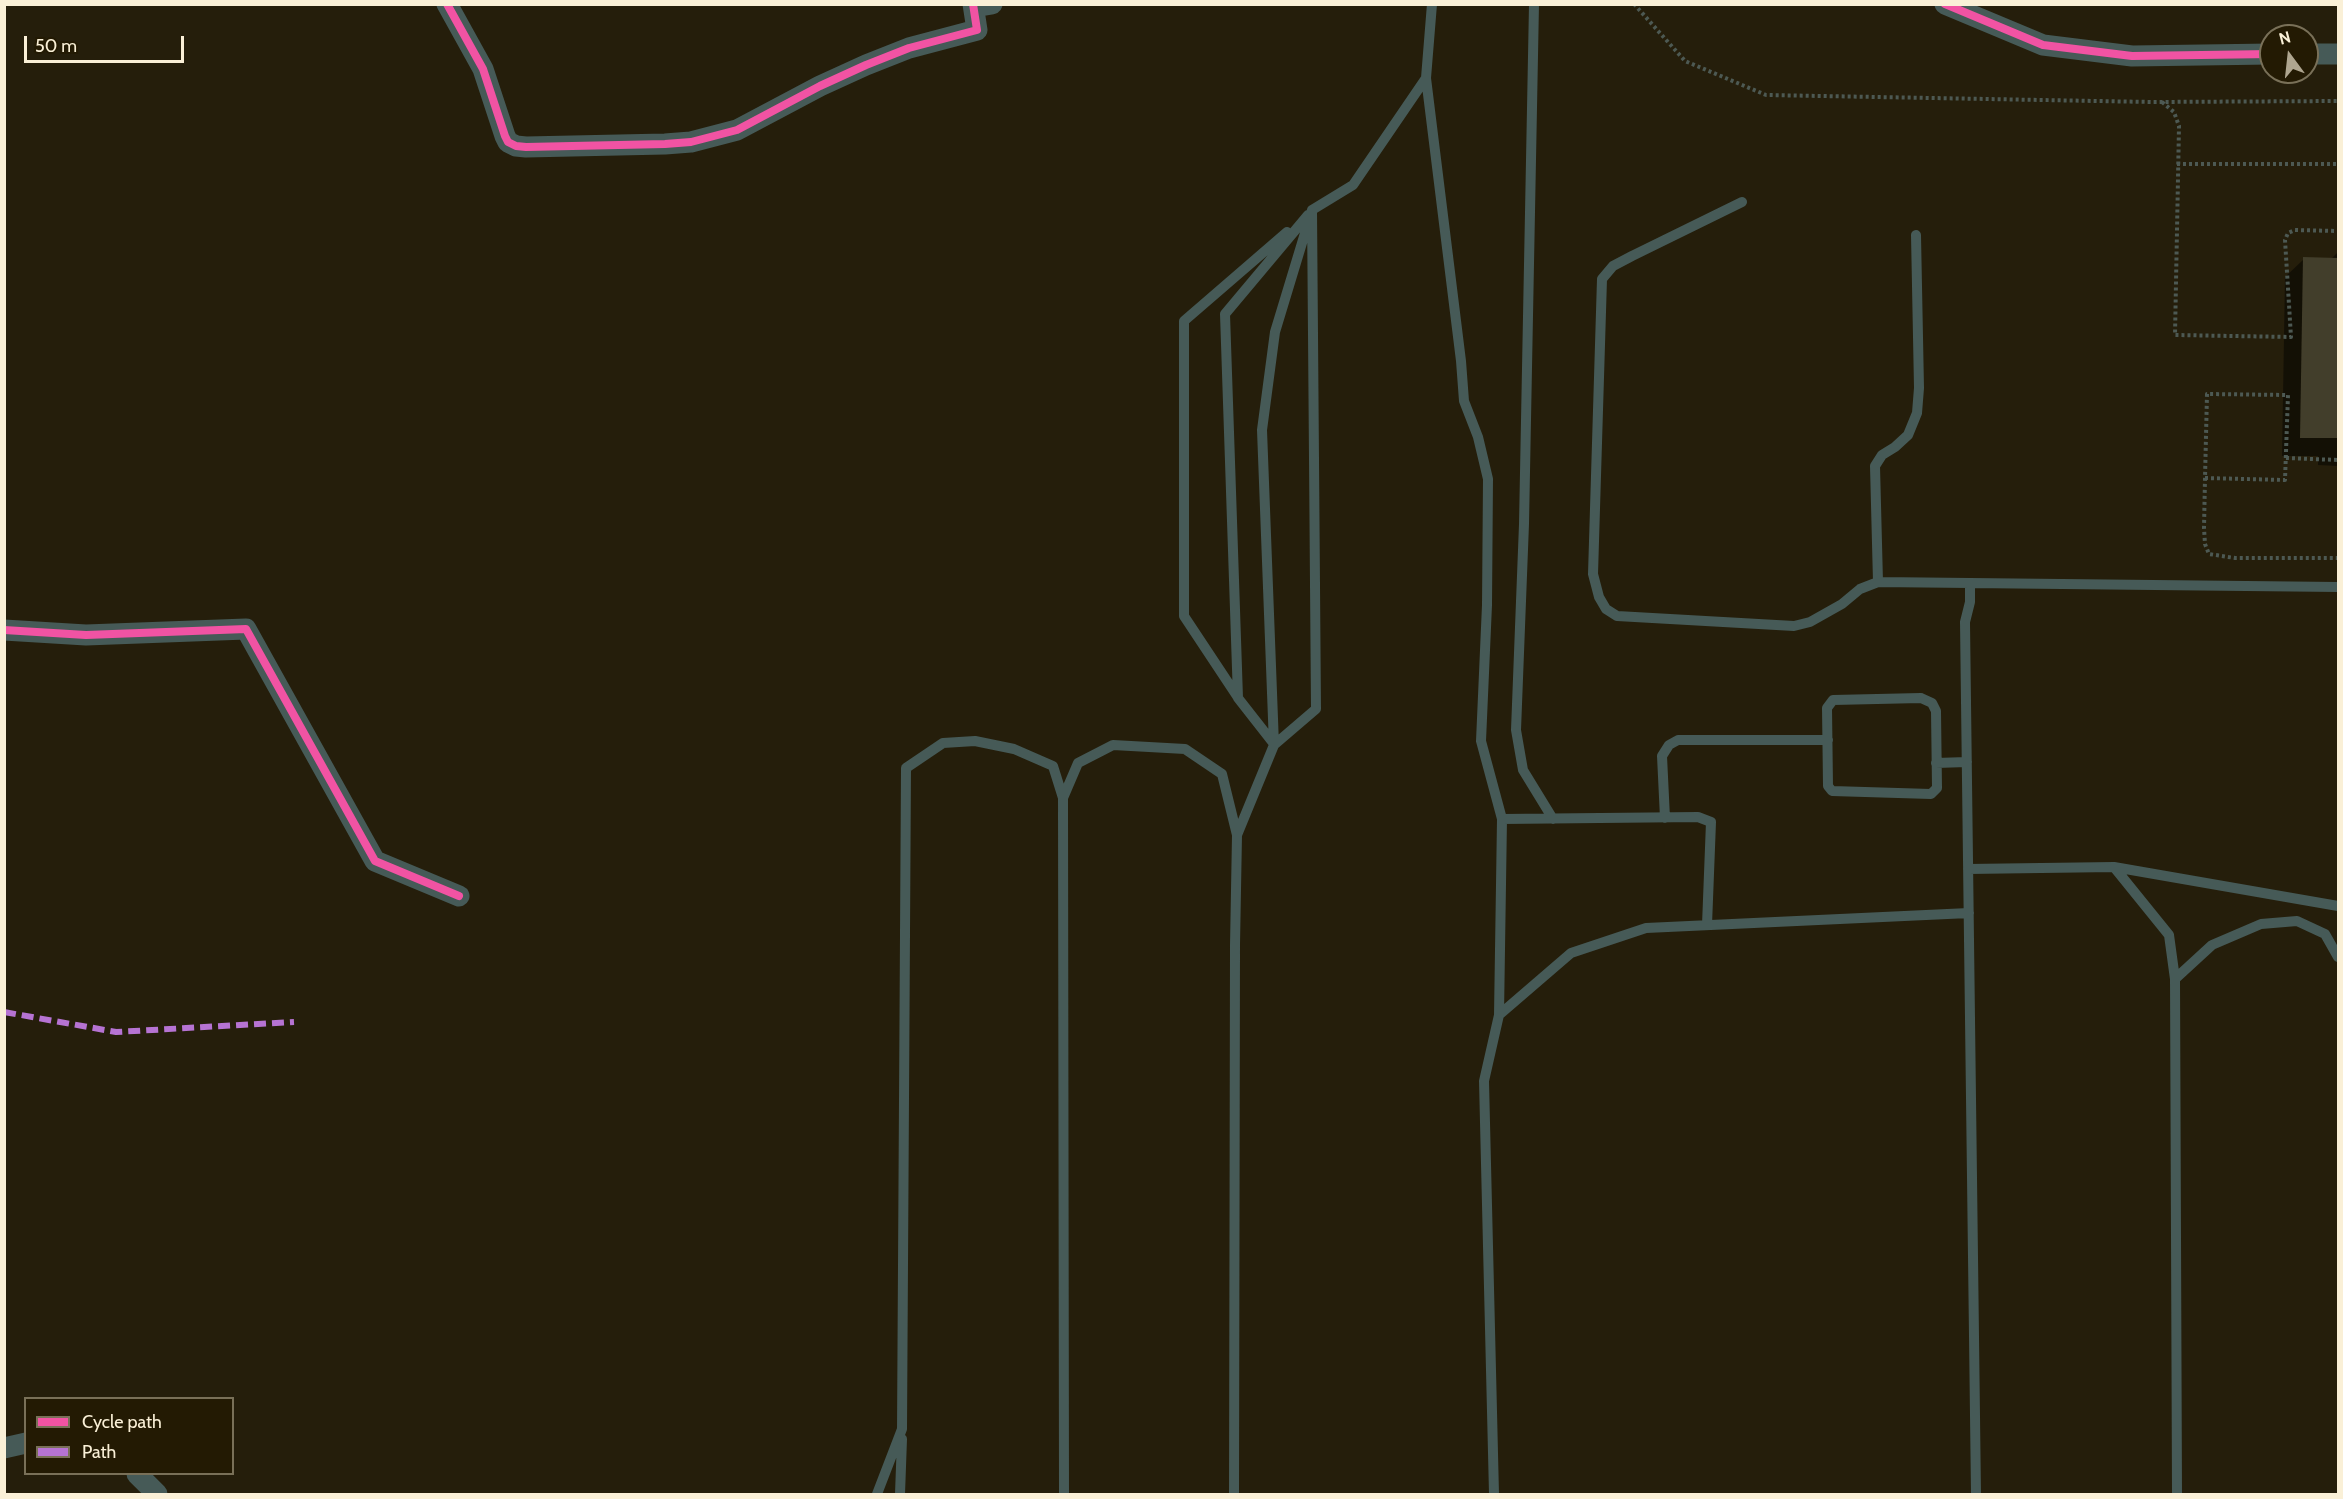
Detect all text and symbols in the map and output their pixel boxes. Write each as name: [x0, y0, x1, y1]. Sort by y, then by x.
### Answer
scale bar: [27, 24, 188, 62]
north arrow: [2259, 24, 2319, 84]
text: N: [2277, 27, 2293, 49]
text: 50 m: [35, 35, 77, 57]
legend: [24, 1397, 234, 1475]
text: Cycle path: [82, 1411, 162, 1433]
text: Path: [82, 1441, 116, 1463]

